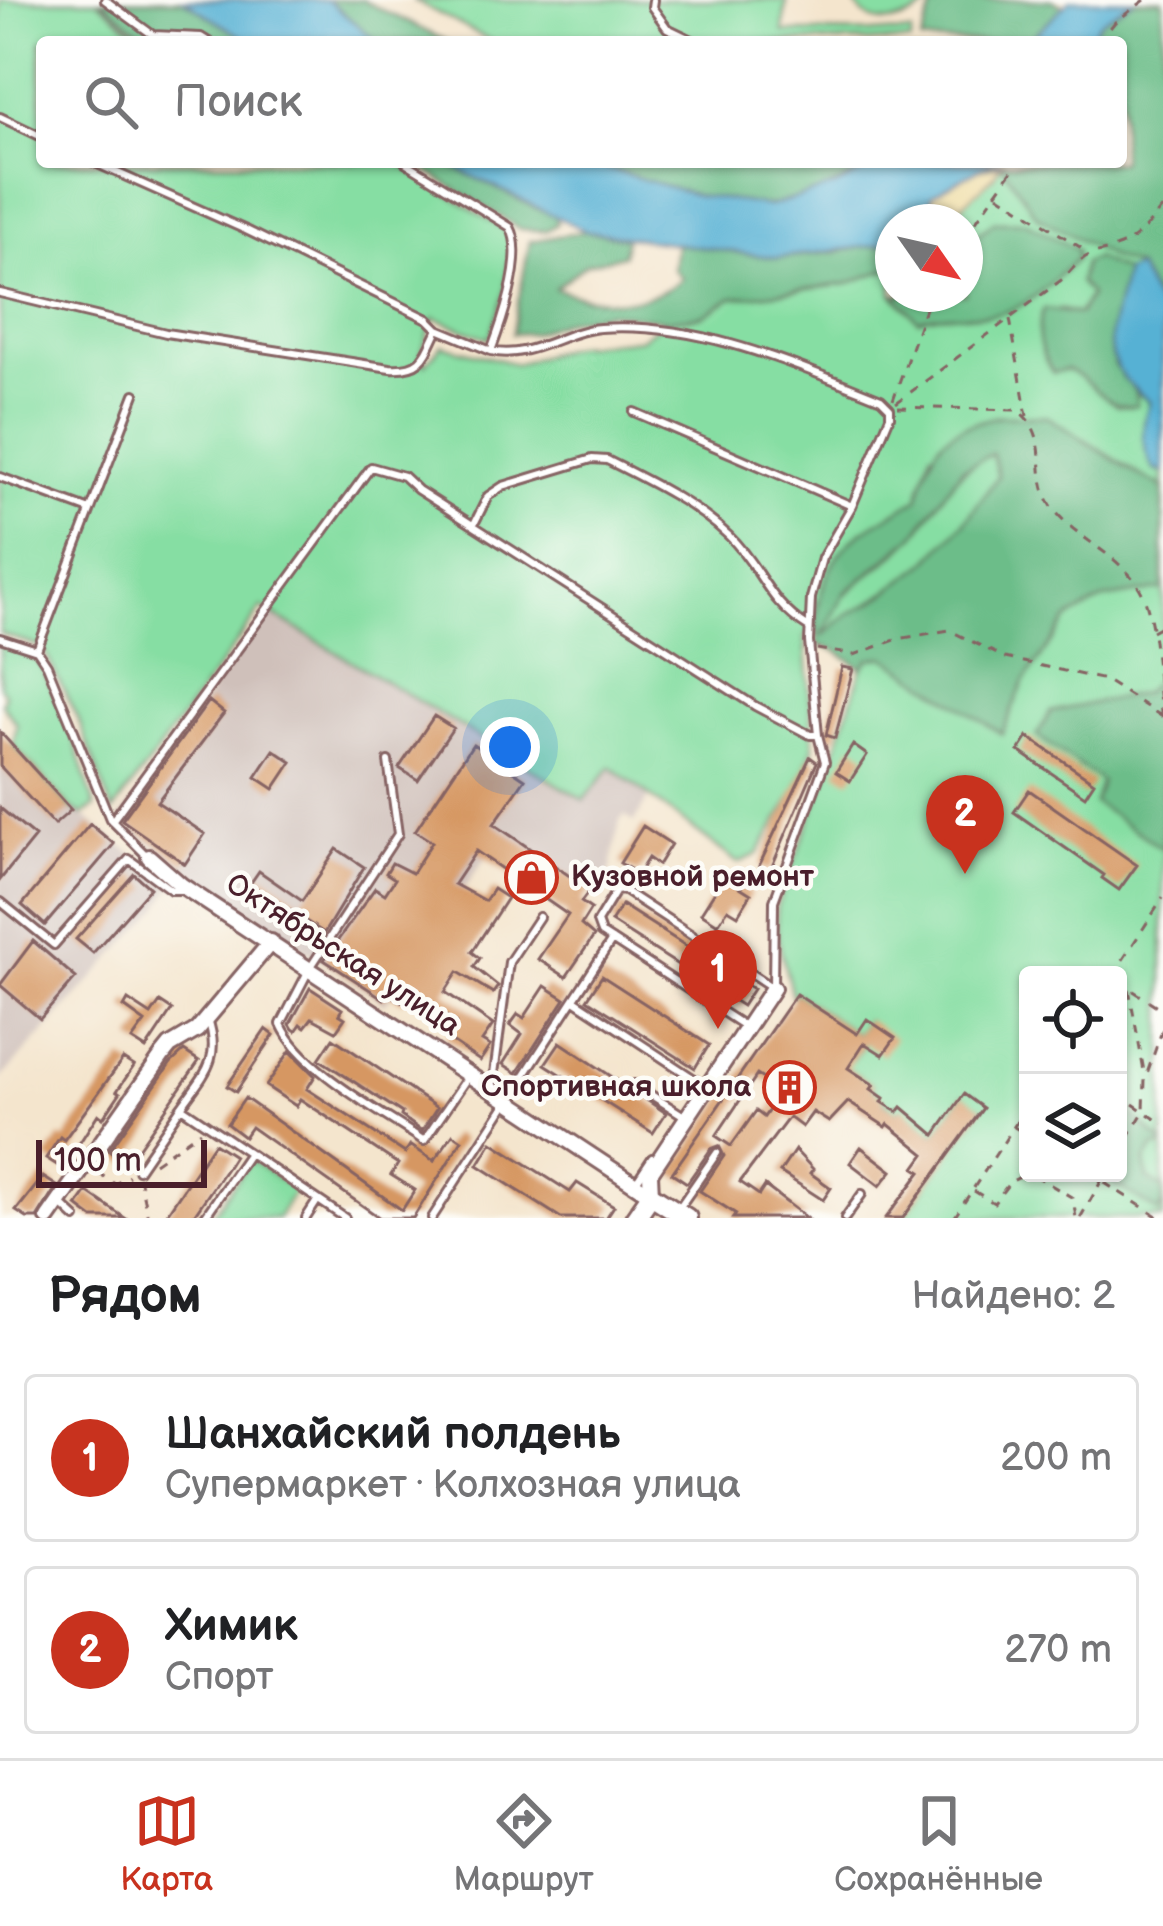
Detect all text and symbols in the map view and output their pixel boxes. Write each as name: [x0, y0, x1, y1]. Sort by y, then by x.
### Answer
search box: [36, 36, 1127, 168]
icon: search: [78, 69, 144, 135]
text: Поиск: [174, 75, 302, 130]
north arrow: [875, 204, 983, 312]
your location: [480, 717, 540, 777]
pin: 2: [926, 775, 1004, 874]
shop icon: Кузовной ремонт: [504, 849, 560, 905]
place label: Кузовной ремонт: [571, 859, 815, 895]
street label: Октябрьская улица: [219, 866, 467, 1044]
pin: 1: [679, 930, 757, 1029]
map controls: [1019, 966, 1127, 1182]
button: locate: [1019, 966, 1127, 1074]
building icon: Спортивная школа: [762, 1059, 818, 1115]
place label: Спортивная школа: [481, 1069, 752, 1105]
button: layers: [1019, 1074, 1127, 1182]
scale bar: [36, 1134, 207, 1187]
text: 100 m: [54, 1141, 142, 1181]
text: Рядом: [48, 1266, 202, 1327]
text: Найдено: 2: [911, 1273, 1115, 1320]
text: Шанхайский полдень: [165, 1407, 621, 1462]
text: 1: [82, 1435, 98, 1482]
text: 200 m: [1000, 1435, 1112, 1482]
text: Супермаркет · Колхозная улица: [165, 1462, 741, 1509]
text: Химик: [165, 1599, 297, 1654]
text: 2: [78, 1627, 102, 1674]
text: 270 m: [1004, 1627, 1112, 1674]
text: Спорт: [165, 1654, 274, 1701]
tab: Карта: [120, 1788, 213, 1900]
tab: Маршрут: [454, 1788, 594, 1900]
tab: Сохранённые: [834, 1788, 1043, 1900]

